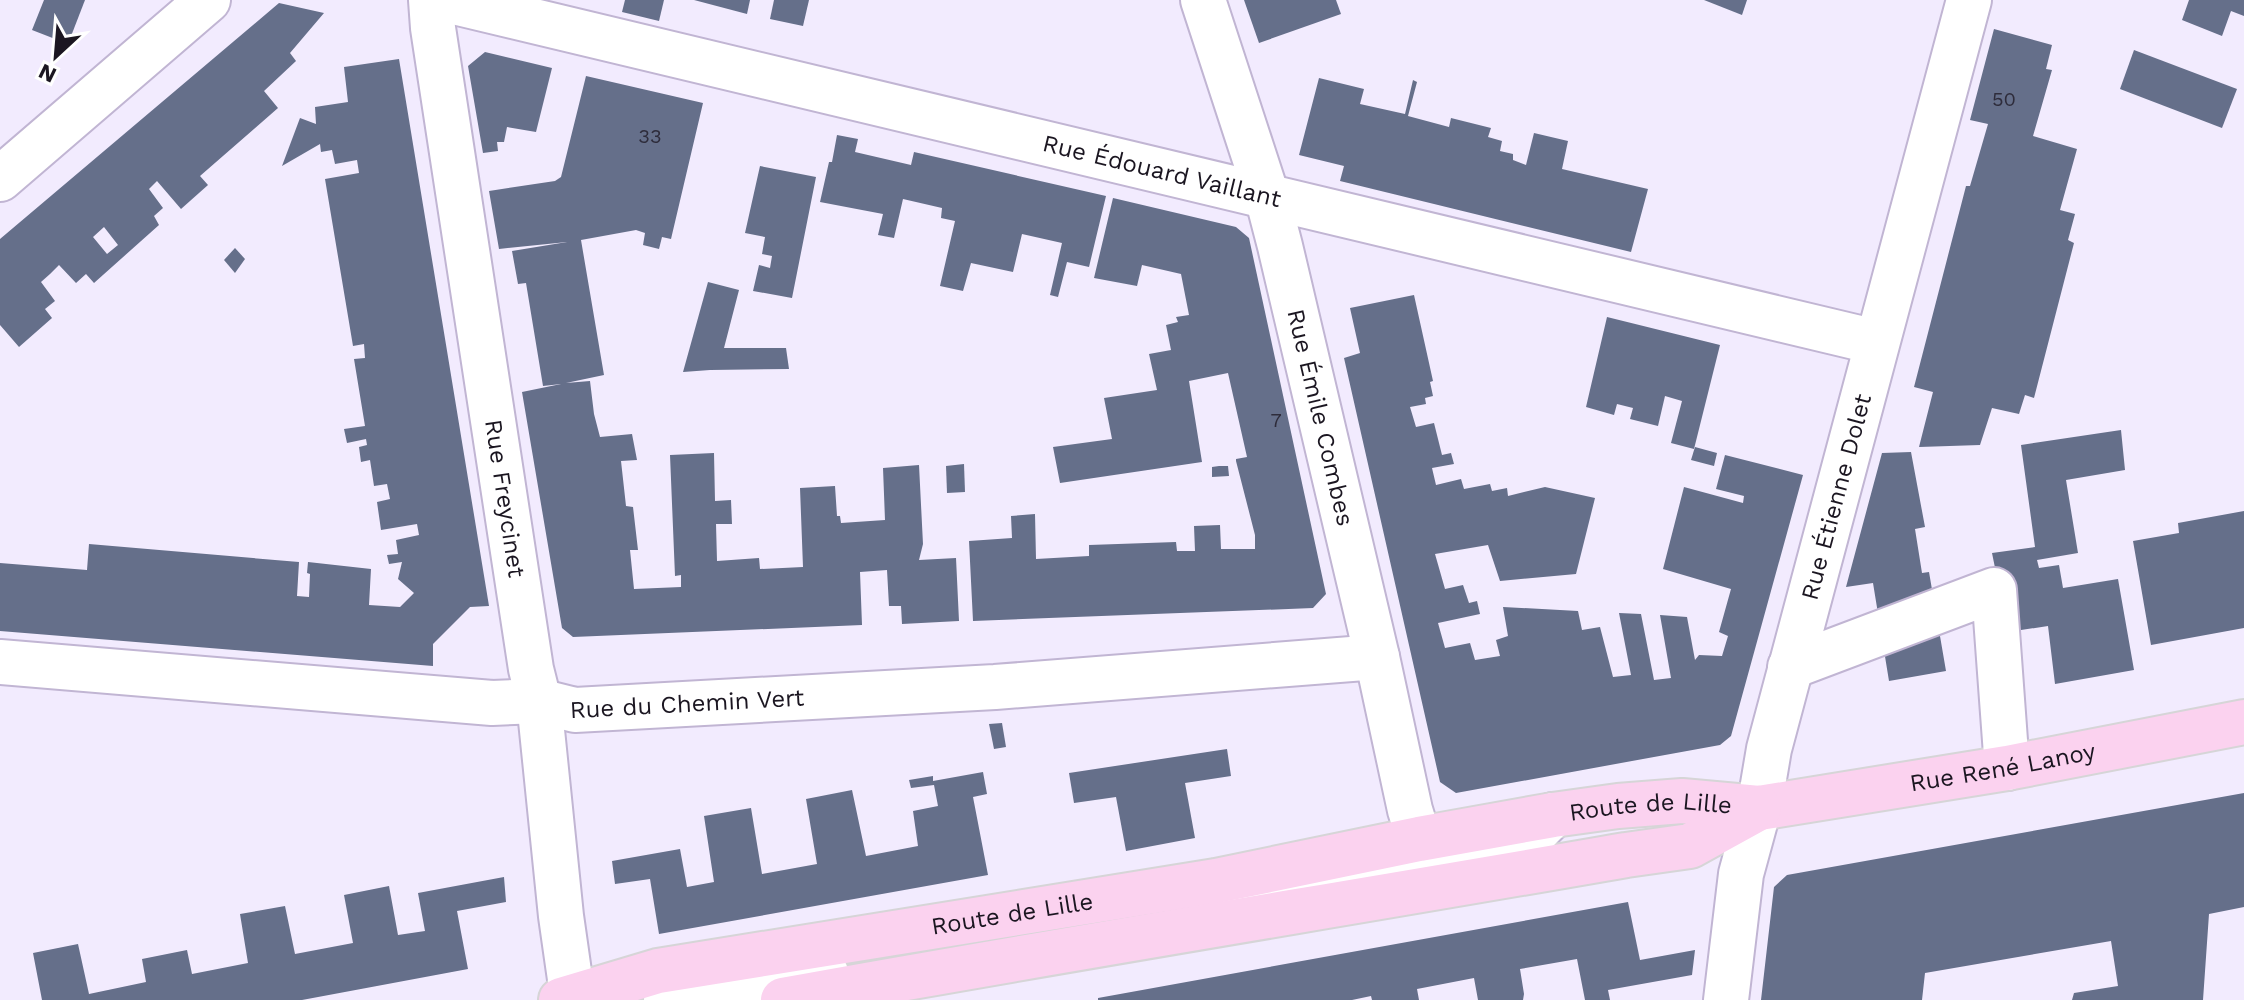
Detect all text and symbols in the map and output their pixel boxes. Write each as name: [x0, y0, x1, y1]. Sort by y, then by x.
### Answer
north arrow: [16, 16, 96, 96]
text: N: [35, 59, 60, 88]
house number: 50: [1992, 87, 2016, 111]
house number: 33: [638, 124, 662, 148]
street label: Rue Édouard Vaillant: [1040, 129, 1284, 213]
street label: Rue Émile Combes: [1281, 306, 1360, 529]
street label: Rue Étienne Dolet: [1795, 391, 1877, 603]
house number: 7: [1270, 408, 1282, 432]
street label: Rue Freycinet: [479, 417, 531, 579]
street label: Rue du Chemin Vert: [569, 683, 805, 724]
street label: Rue René Lanoy: [1908, 737, 2098, 797]
street label: Route de Lille: [1567, 787, 1733, 827]
street label: Route de Lille: [929, 887, 1095, 941]

